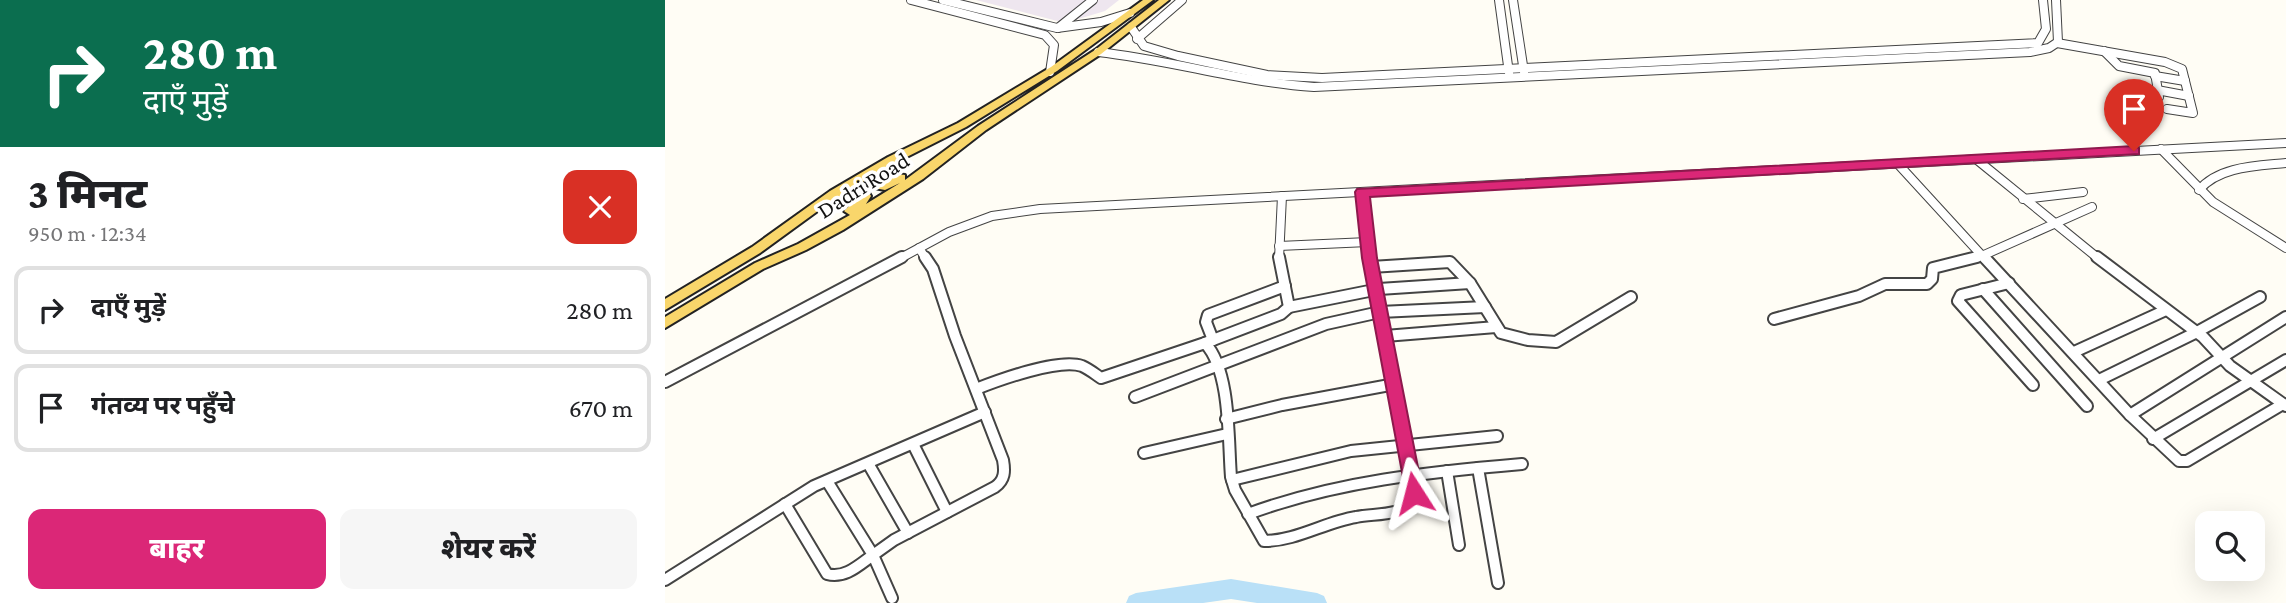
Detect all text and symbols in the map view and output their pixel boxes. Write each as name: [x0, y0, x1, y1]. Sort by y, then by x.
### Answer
text: 280 m: [143, 25, 277, 80]
icon: right: [28, 28, 119, 119]
pin: [2104, 79, 2164, 151]
text: दाएँ मुड़ें: [143, 83, 228, 119]
icon: arrive: [2115, 90, 2153, 128]
street label: Dadri Road: [812, 147, 914, 223]
text: 3 मिनट: [28, 170, 147, 217]
button: close: [563, 170, 637, 244]
text: 950 m · 12:34: [28, 220, 147, 246]
icon: right: [32, 291, 70, 329]
text: दाएँ मुड़ें: [91, 293, 166, 322]
text: 280 m: [566, 296, 633, 325]
icon: arrive: [32, 389, 70, 427]
text: गंतव्य पर पहुँचे: [91, 391, 235, 420]
text: 670 m: [569, 394, 633, 423]
position arrow: [1377, 456, 1451, 530]
button: बाहर: [28, 509, 326, 589]
button: शेयर करें: [340, 509, 637, 589]
map controls: [2195, 511, 2265, 581]
button: search: [2195, 511, 2265, 581]

